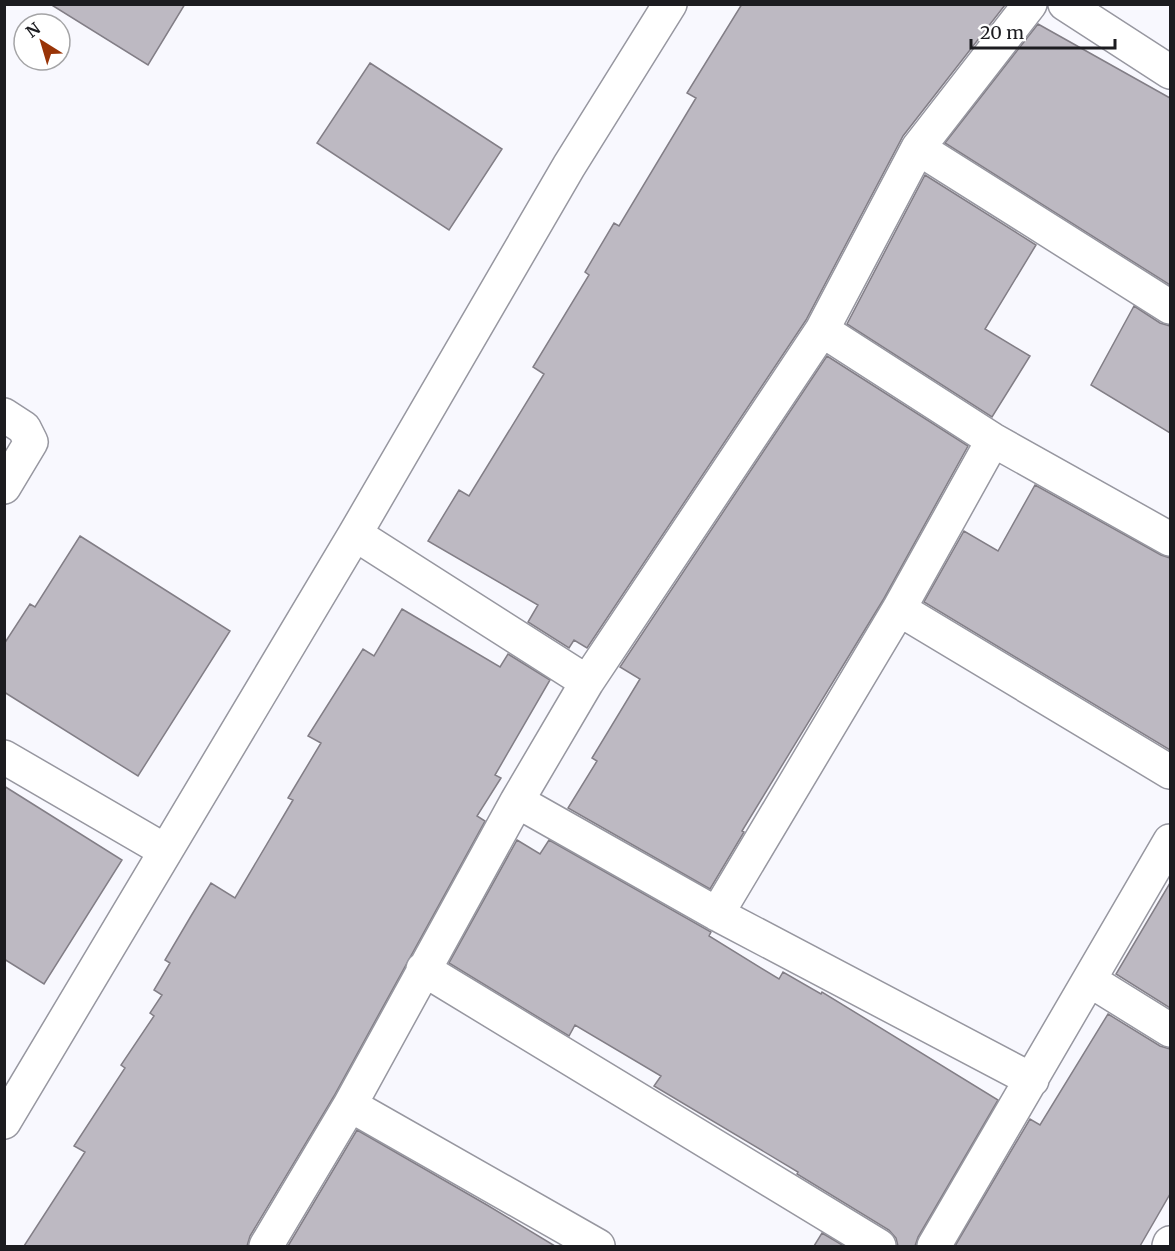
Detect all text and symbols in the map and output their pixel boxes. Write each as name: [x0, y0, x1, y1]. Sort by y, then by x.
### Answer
north arrow: [12, 12, 72, 72]
scale bar: [971, 12, 1115, 50]
text: N: [22, 18, 44, 42]
text: 20 m: [980, 21, 1024, 44]

